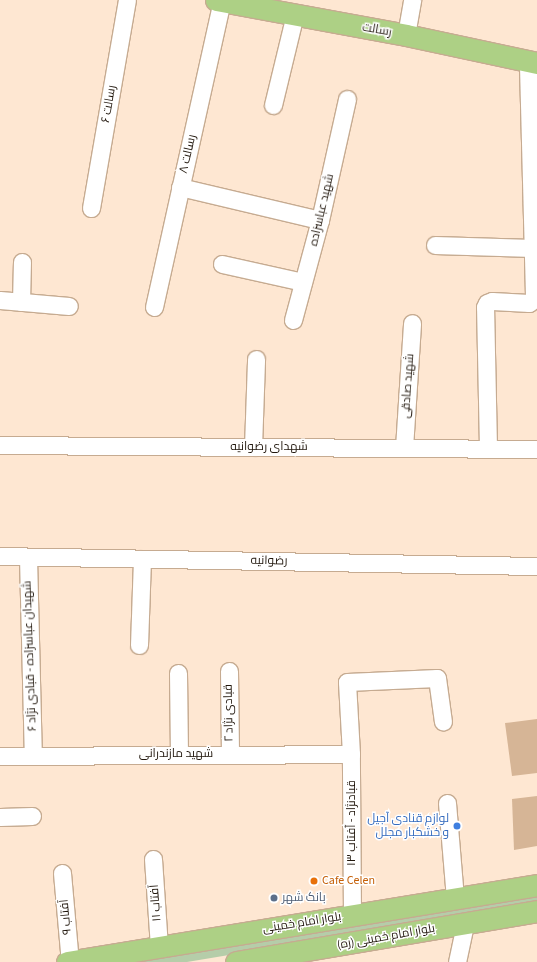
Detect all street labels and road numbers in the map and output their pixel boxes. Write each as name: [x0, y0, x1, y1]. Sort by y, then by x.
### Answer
street label: رسالت: [361, 20, 393, 40]
street label: رسالت ۶: [99, 84, 119, 124]
street label: رسالت ۸: [177, 133, 199, 175]
street label: شهید عباسزاده: [307, 172, 337, 248]
street label: شهید صادقی: [399, 353, 417, 419]
street label: شهدای رضوانیه: [230, 440, 308, 454]
street label: رضوانیه: [250, 553, 288, 569]
street label: شهیدان عباسزاده - قبادی نژاد ۶: [20, 580, 40, 732]
street label: قبادی نژاد ۲: [221, 684, 237, 742]
street label: شهید مازندرانی: [139, 747, 213, 761]
street label: قبادنژاد - آفتاب ۱۳: [345, 780, 359, 866]
street label: آفتاب ۱۱: [148, 884, 164, 922]
street label: آفتاب ۹: [57, 899, 75, 935]
street label: بلوار امام خمینی: [262, 910, 342, 936]
street label: بلوار امام خمینی (ره): [336, 921, 436, 953]

